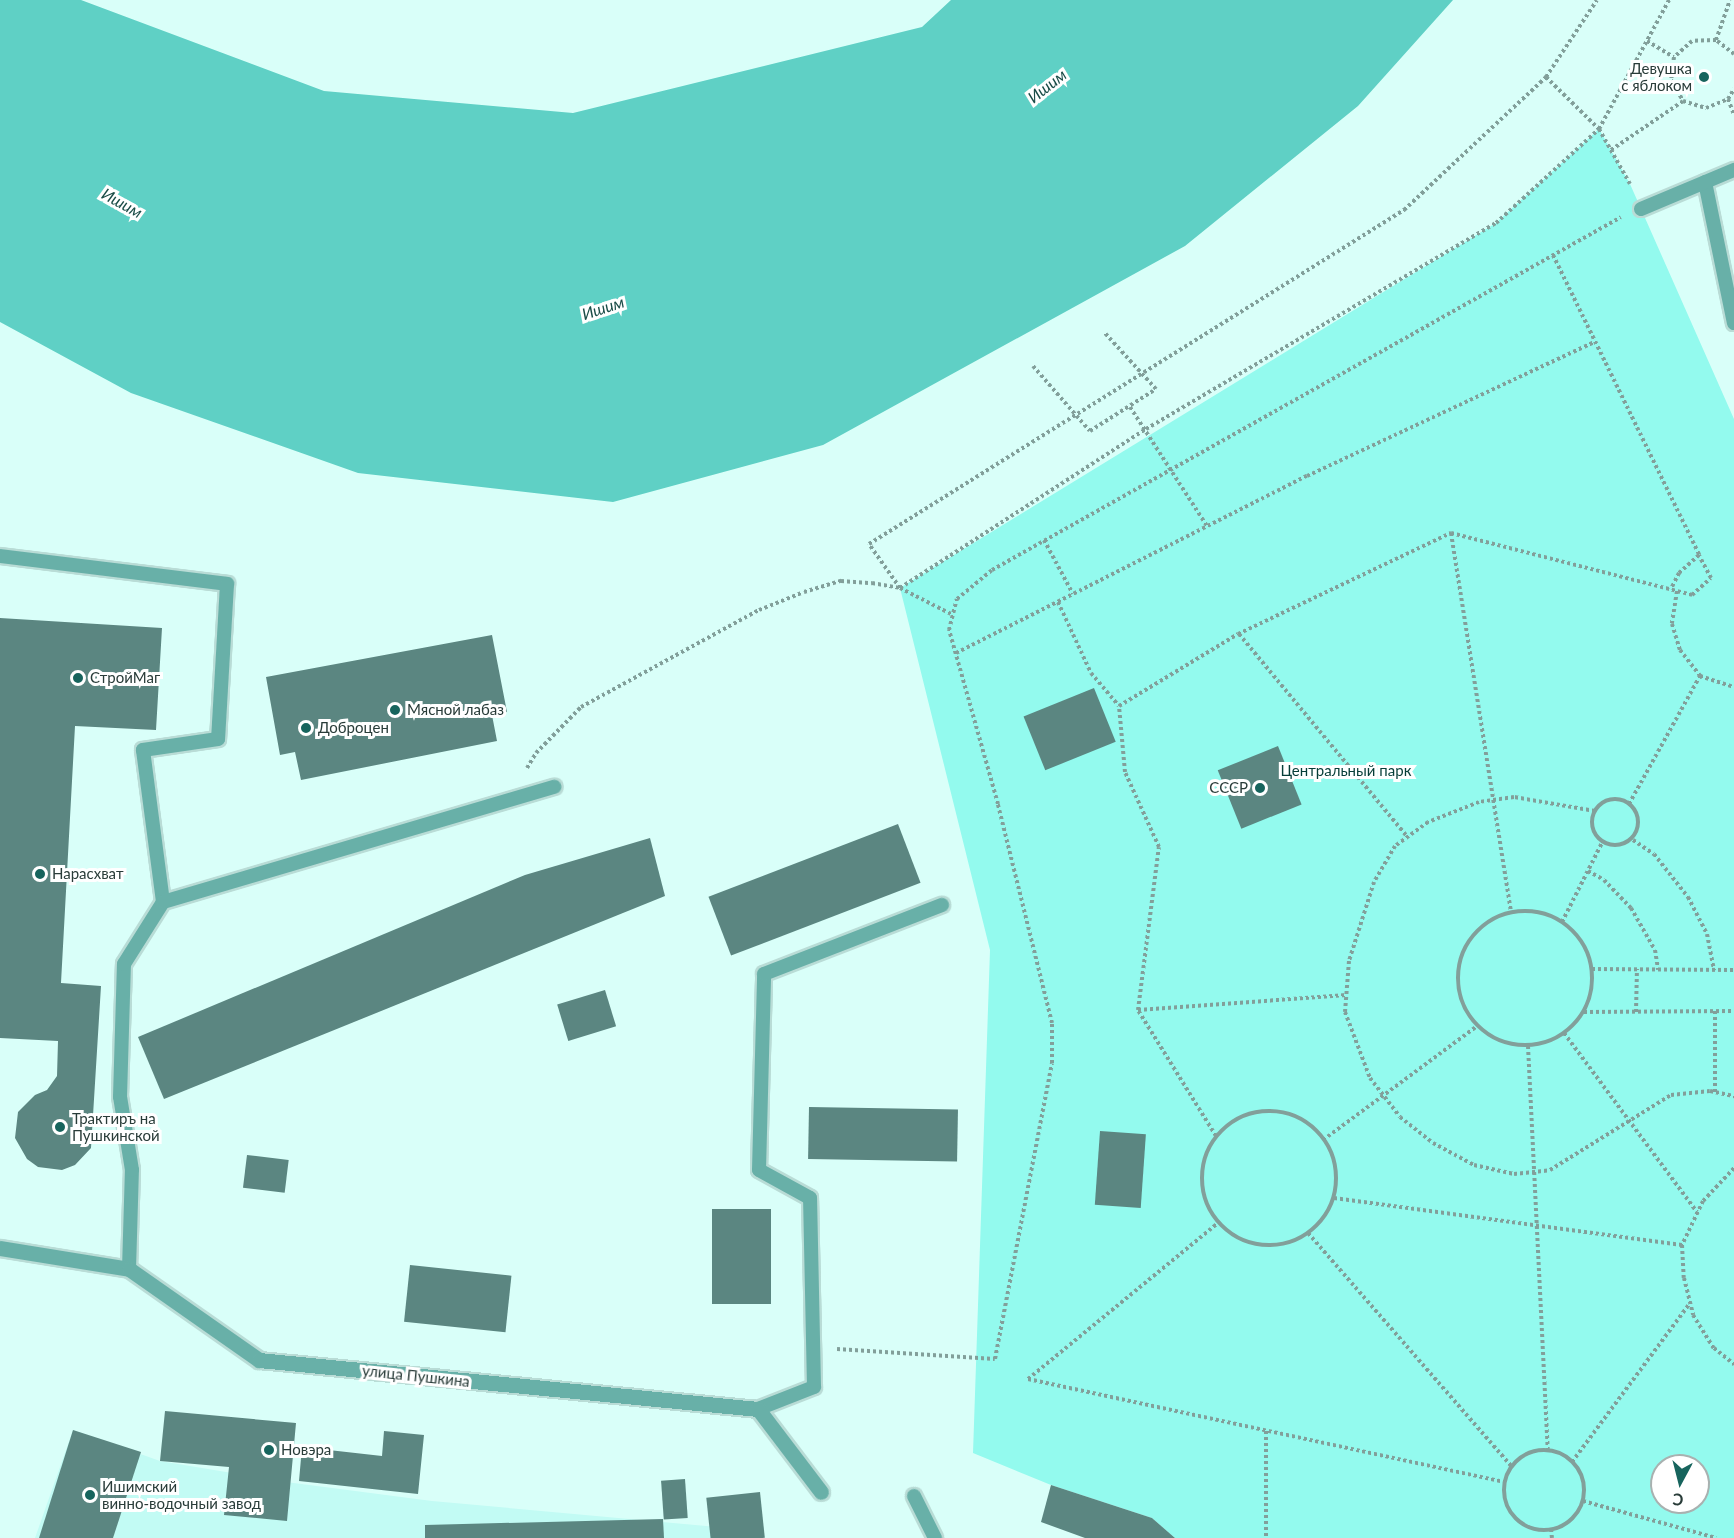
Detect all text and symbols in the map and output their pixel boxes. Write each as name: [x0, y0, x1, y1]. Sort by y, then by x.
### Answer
place label: Девушка с яблоком: [1621, 59, 1692, 94]
water label: Ишим: [1024, 65, 1070, 107]
marker: Девушка с яблоком: [1697, 70, 1711, 84]
water label: Ишим: [98, 184, 146, 222]
water label: Ишим: [579, 292, 627, 324]
place label: СтройМаг: [90, 669, 160, 687]
marker: СтройМаг: [71, 671, 85, 685]
place label: Мясной лабаз: [407, 701, 504, 719]
marker: Мясной лабаз: [388, 703, 402, 717]
place label: Доброцен: [318, 719, 389, 737]
marker: Доброцен: [299, 721, 313, 735]
park label: Центральный парк: [1281, 762, 1411, 780]
place label: СССР: [1209, 779, 1248, 797]
marker: СССР: [1253, 781, 1267, 795]
place label: Нарасхват: [52, 865, 123, 883]
marker: Нарасхват: [33, 867, 47, 881]
place label: Трактиръ на Пушкинской: [72, 1109, 160, 1144]
marker: Трактиръ на Пушкинской: [53, 1120, 67, 1134]
street label: улица Пушкина: [361, 1361, 471, 1391]
place label: Новэра: [281, 1441, 331, 1459]
marker: Новэра: [262, 1443, 276, 1457]
north arrow: [1650, 1454, 1710, 1514]
place label: Ишимский винно-водочный завод: [102, 1477, 261, 1512]
marker: Ишимский винно-водочный завод: [83, 1488, 97, 1502]
text: С: [1672, 1490, 1684, 1510]

